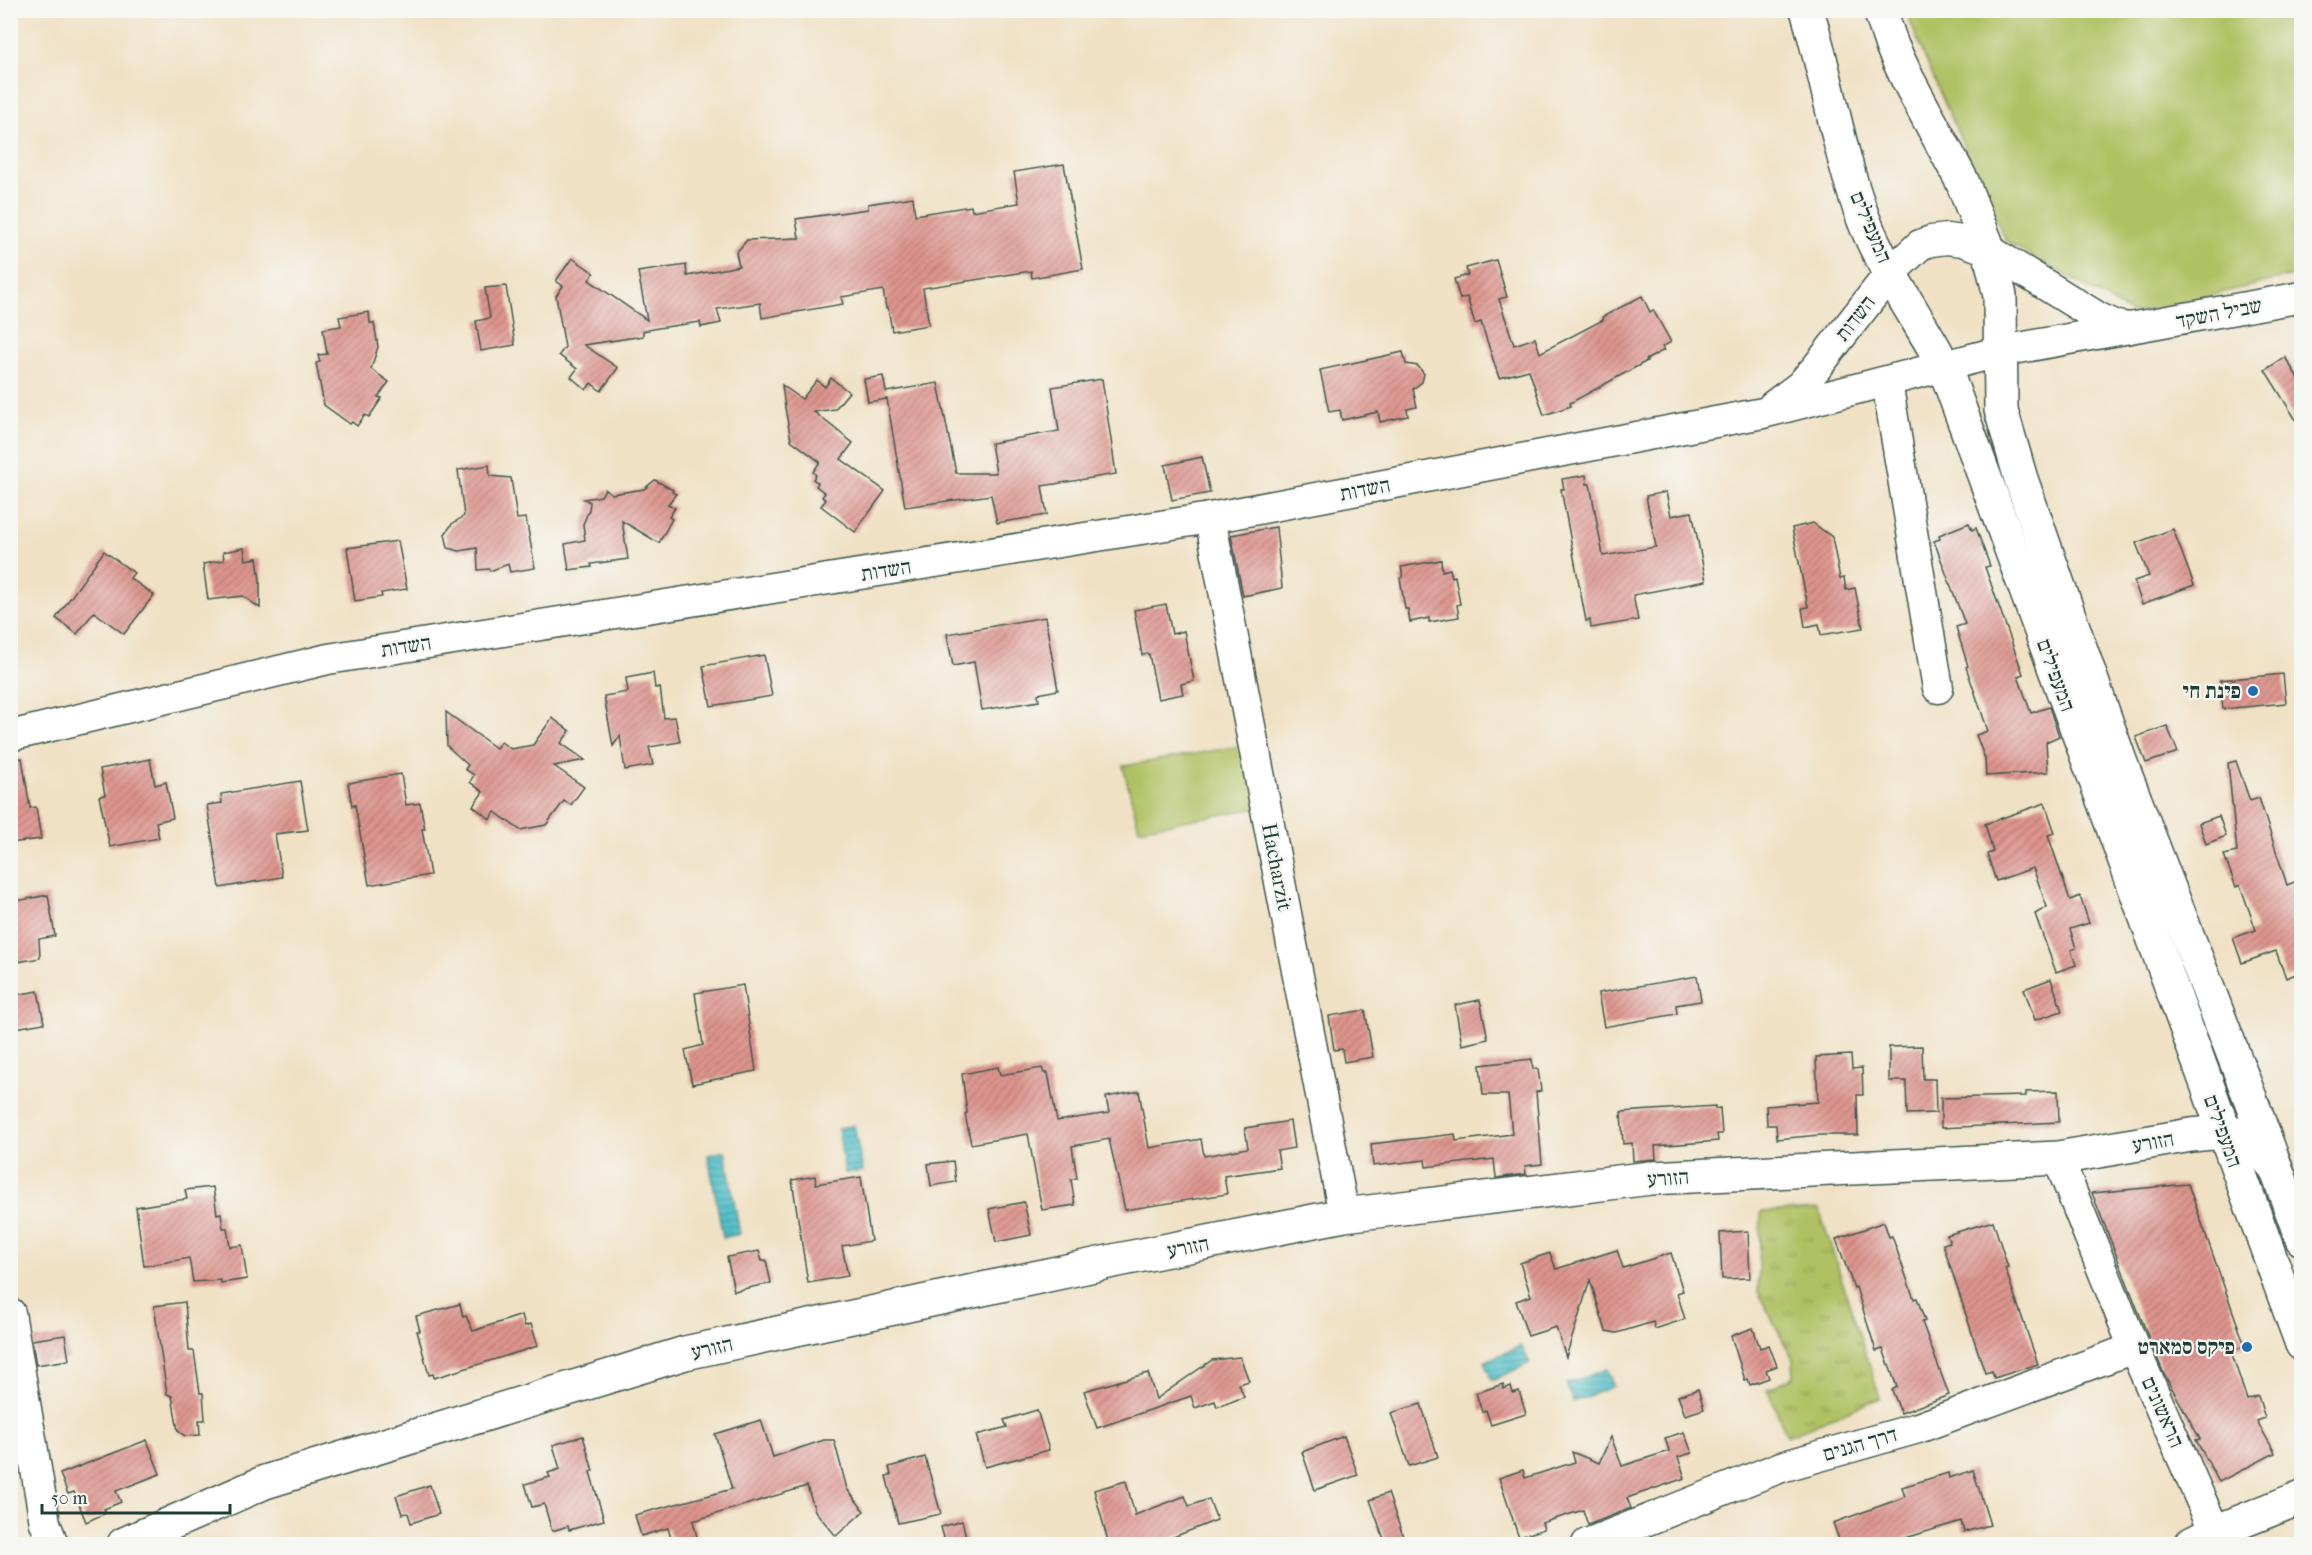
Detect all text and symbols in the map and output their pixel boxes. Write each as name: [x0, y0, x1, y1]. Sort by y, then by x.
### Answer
street label: המעפילים: [1845, 188, 1897, 266]
street label: השדות: [1830, 291, 1880, 345]
street label: שביל השקד: [2174, 293, 2264, 333]
street label: השדות: [1338, 472, 1392, 506]
street label: השדות: [859, 554, 913, 586]
street label: השדות: [379, 630, 433, 662]
street label: המעפילים: [2032, 635, 2080, 715]
place label: פינת חי: [2183, 679, 2241, 703]
marker: פינת חי: [2246, 684, 2260, 698]
street label: Hacharzit: [1257, 821, 1297, 913]
street label: המעפילים: [2199, 1091, 2247, 1171]
street label: הזורע: [2130, 1127, 2176, 1157]
street label: הזורע: [1646, 1165, 1690, 1191]
street label: הזורע: [1165, 1231, 1211, 1263]
street label: הזורע: [689, 1332, 735, 1364]
place label: פיקס סמארט: [2137, 1335, 2235, 1359]
marker: פיקס סמארט: [2240, 1340, 2254, 1354]
street label: הראשונים: [2137, 1373, 2189, 1451]
street label: דרך הגנים: [1820, 1422, 1900, 1466]
scale bar: [42, 1477, 230, 1515]
text: 50 m: [51, 1488, 88, 1509]

